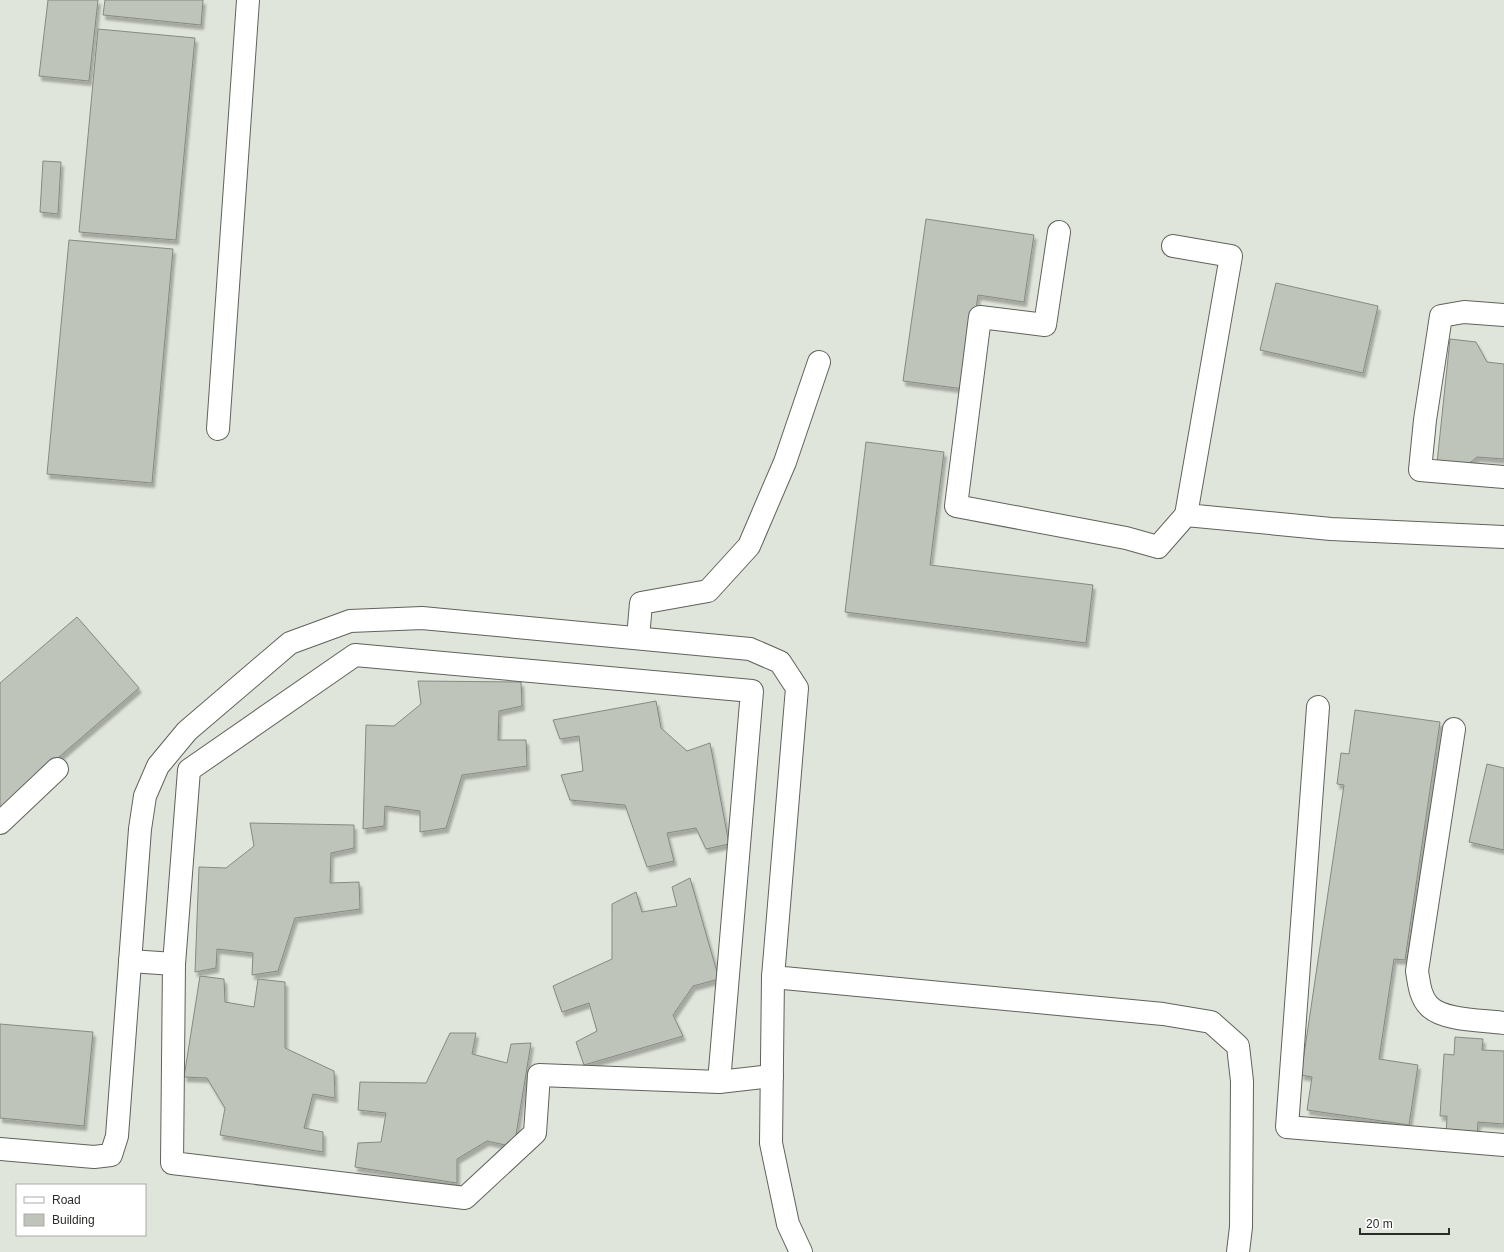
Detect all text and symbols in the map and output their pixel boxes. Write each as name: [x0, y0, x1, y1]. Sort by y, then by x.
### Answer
legend: [16, 1184, 146, 1236]
text: Road: [52, 1193, 81, 1207]
scale bar: [1360, 1210, 1449, 1236]
text: Building: [52, 1213, 95, 1227]
text: 20 m: [1366, 1217, 1393, 1231]

